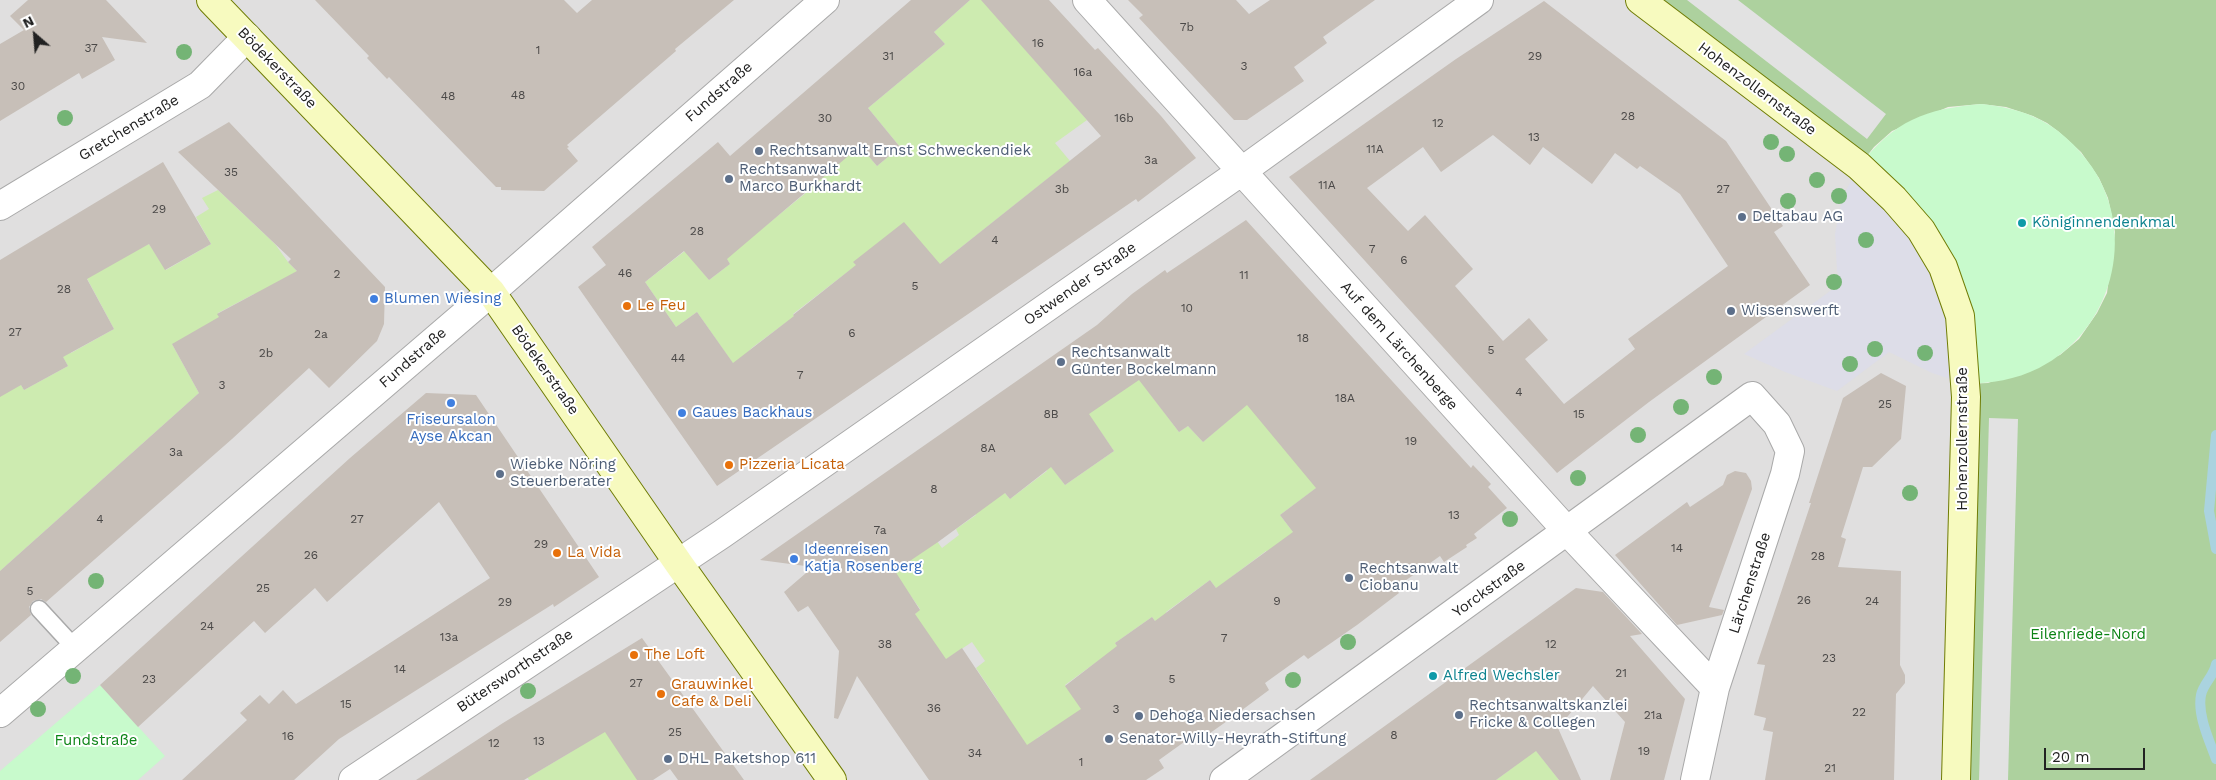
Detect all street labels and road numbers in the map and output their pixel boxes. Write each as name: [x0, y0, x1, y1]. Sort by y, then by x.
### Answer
street label: Bödekerstraße: [234, 24, 320, 112]
street label: Hohenzollernstraße: [1694, 39, 1820, 139]
street label: Fundstraße: [682, 58, 756, 126]
street label: Gretchenstraße: [76, 91, 182, 165]
street label: Ostwender Straße: [1020, 238, 1140, 330]
street label: Auf dem Lärchenberge: [1336, 278, 1462, 414]
street label: Bödekerstraße: [507, 321, 583, 419]
street label: Fundstraße: [376, 324, 450, 392]
street label: Hohenzollernstraße: [1954, 367, 1972, 511]
street label: Lärchenstraße: [1725, 530, 1775, 636]
street label: Yorckstraße: [1449, 557, 1529, 621]
street label: Bütersworthstraße: [453, 625, 577, 717]

